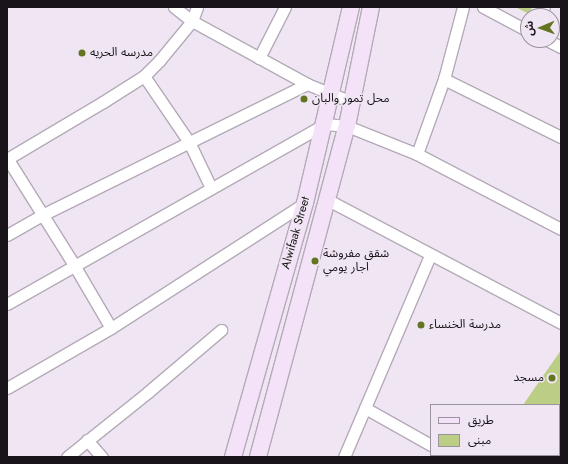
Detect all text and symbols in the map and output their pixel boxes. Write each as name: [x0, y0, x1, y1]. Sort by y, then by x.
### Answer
north arrow: [520, 8, 560, 48]
text: ش: [521, 21, 537, 36]
place label: مدرسه الحريه: [90, 46, 153, 60]
marker: مدرسه الحريه: [77, 48, 87, 58]
place label: محل تمور والبان: [312, 92, 390, 106]
marker: محل تمور والبان: [299, 94, 309, 104]
street label: Alwifaak Street: [279, 195, 313, 271]
place label: شقق مفروشة اجار يومي: [323, 247, 389, 275]
marker: شقق مفروشة اجار يومي: [310, 256, 320, 266]
place label: مدرسة الخنساء: [429, 318, 501, 332]
marker: مدرسة الخنساء: [416, 320, 426, 330]
place label: مسجد: [513, 371, 544, 385]
marker: مسجد: [547, 373, 557, 383]
legend: [430, 404, 560, 456]
text: طريق: [468, 411, 494, 429]
text: مبنى: [468, 431, 491, 449]

